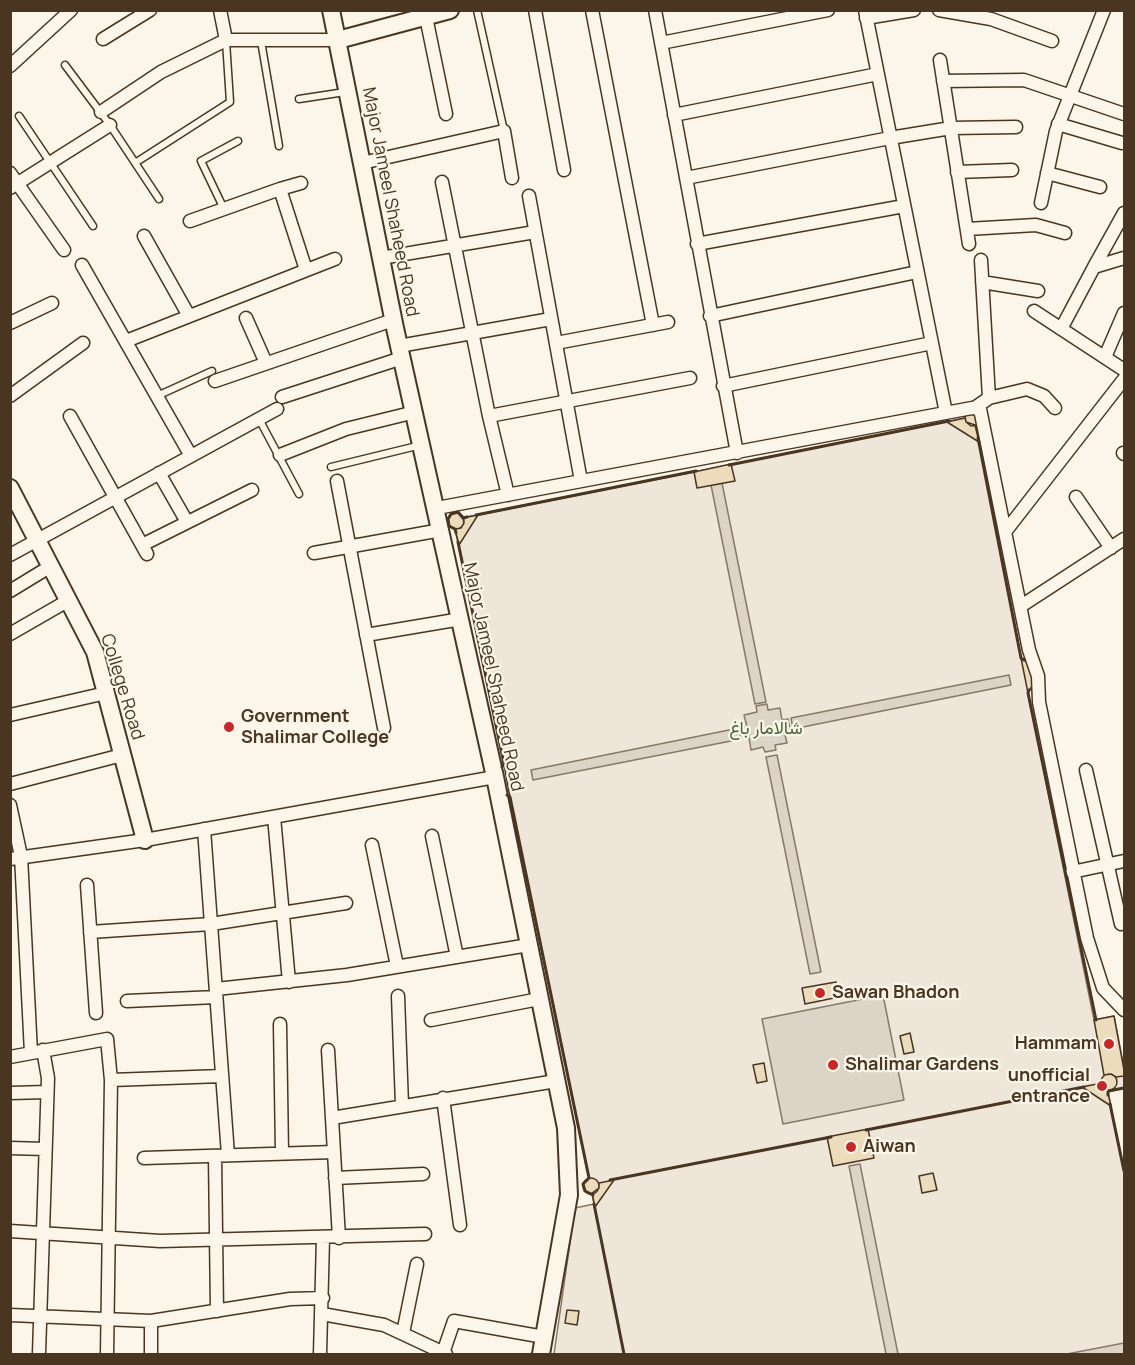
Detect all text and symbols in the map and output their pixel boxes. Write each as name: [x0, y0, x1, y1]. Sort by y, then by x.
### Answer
street label: Major Jameel Shaheed Road: [357, 85, 423, 319]
street label: Major Jameel Shaheed Road: [458, 561, 528, 793]
street label: College Road: [96, 631, 148, 743]
place label: Government Shalimar College: [241, 706, 389, 748]
park label: شالامار باغ: [729, 718, 803, 740]
marker: Government Shalimar College: [222, 720, 236, 734]
place label: Sawan Bhadon: [832, 982, 959, 1004]
marker: Sawan Bhadon: [813, 986, 827, 1000]
place label: Hammam: [1015, 1033, 1097, 1055]
marker: Hammam: [1102, 1037, 1116, 1051]
place label: Shalimar Gardens: [845, 1054, 999, 1076]
marker: Shalimar Gardens: [826, 1058, 840, 1072]
place label: unofficial entrance: [1008, 1065, 1090, 1108]
marker: unofficial entrance: [1095, 1079, 1109, 1093]
place label: Aiwan: [863, 1136, 916, 1158]
marker: Aiwan: [844, 1140, 858, 1154]

